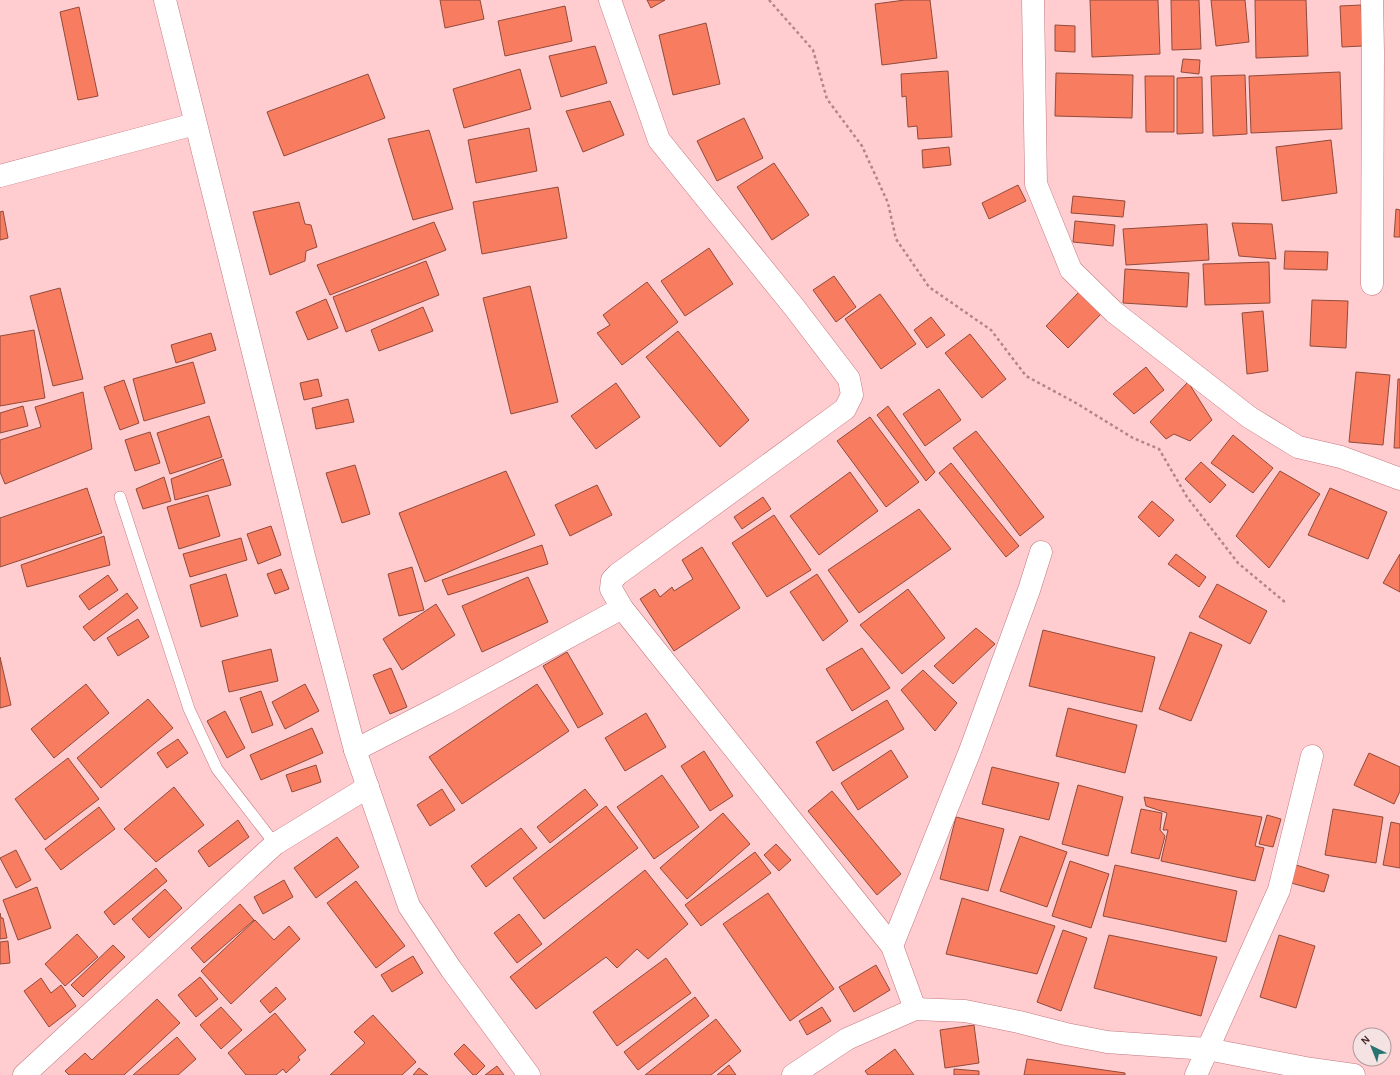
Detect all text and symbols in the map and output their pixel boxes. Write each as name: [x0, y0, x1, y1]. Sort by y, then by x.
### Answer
north arrow: [1352, 1027, 1392, 1067]
text: N: [1359, 1033, 1372, 1047]

